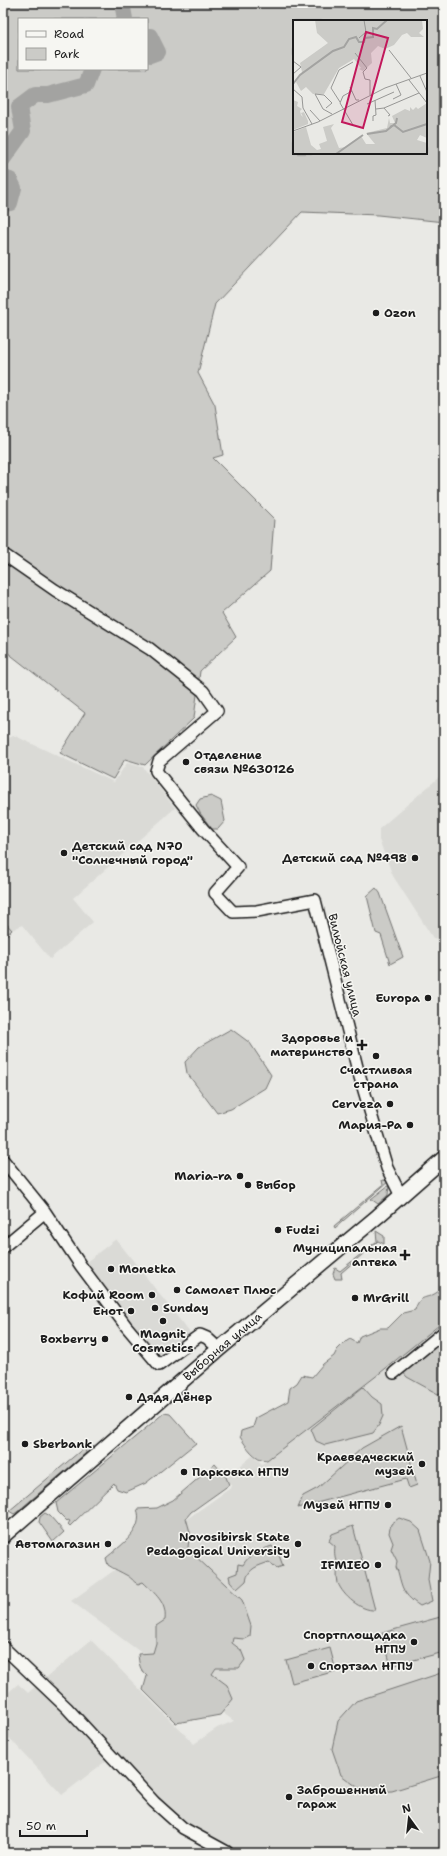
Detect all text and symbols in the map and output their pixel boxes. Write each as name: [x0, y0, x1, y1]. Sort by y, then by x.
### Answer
legend: [18, 18, 148, 70]
inset map: [293, 20, 427, 154]
text: Road: [54, 26, 85, 42]
text: Park: [54, 46, 80, 62]
place label: Ozon: [384, 305, 416, 321]
marker: Ozon: [371, 308, 381, 318]
place label: Отделение связи №630126: [194, 747, 294, 777]
marker: Отделение связи №630126: [181, 757, 191, 767]
place label: Детский сад N70 "Солнечный город": [72, 838, 193, 868]
marker: Детский сад N70 "Солнечный город": [59, 848, 69, 858]
place label: Детский сад №498: [282, 850, 407, 866]
marker: Детский сад №498: [410, 853, 420, 863]
street label: Вилюйская улица: [324, 912, 366, 1019]
place label: Europa: [375, 990, 421, 1006]
marker: Europa: [423, 993, 433, 1003]
place label: Здоровье и материнство: [270, 1030, 354, 1060]
marker: Здоровье и материнство: [356, 1039, 368, 1051]
marker: Счастливая страна: [371, 1051, 381, 1061]
place label: Счастливая страна: [340, 1062, 412, 1092]
place label: Cerveza: [332, 1096, 383, 1112]
marker: Cerveza: [385, 1099, 395, 1109]
place label: Мария-Ра: [338, 1117, 403, 1133]
marker: Мария-Ра: [405, 1120, 415, 1130]
place label: Maria-ra: [174, 1168, 233, 1184]
marker: Maria-ra: [235, 1171, 245, 1181]
place label: Выбор: [256, 1177, 296, 1193]
marker: Выбор: [243, 1180, 253, 1190]
place label: Fudzi: [286, 1222, 320, 1238]
marker: Fudzi: [273, 1225, 283, 1235]
place label: Муниципальная аптека: [293, 1240, 398, 1270]
marker: Муниципальная аптека: [400, 1250, 410, 1260]
place label: Monetka: [119, 1261, 177, 1277]
marker: Monetka: [106, 1264, 116, 1274]
place label: Самолет Плюс: [185, 1282, 276, 1298]
marker: Самолет Плюс: [172, 1285, 182, 1295]
place label: Кофий Room: [62, 1287, 144, 1303]
marker: Кофий Room: [147, 1290, 157, 1300]
place label: MrGrill: [363, 1290, 409, 1306]
marker: MrGrill: [350, 1293, 360, 1303]
place label: Sunday: [163, 1300, 209, 1316]
place label: Енот: [93, 1303, 124, 1319]
marker: Sunday: [150, 1303, 160, 1313]
marker: Енот: [126, 1306, 136, 1316]
street label: Выборная улица: [180, 1308, 266, 1384]
marker: Magnit Cosmetics: [158, 1316, 168, 1326]
place label: Magnit Cosmetics: [132, 1326, 194, 1356]
place label: Boxberry: [40, 1331, 97, 1347]
marker: Boxberry: [100, 1334, 110, 1344]
place label: Дядя Дёнер: [137, 1389, 212, 1405]
marker: Дядя Дёнер: [124, 1392, 134, 1402]
place label: Sberbank: [33, 1436, 92, 1452]
marker: Sberbank: [20, 1439, 30, 1449]
place label: Краеведческий музей: [317, 1449, 415, 1479]
marker: Краеведческий музей: [417, 1459, 427, 1469]
place label: Парковка НГПУ: [192, 1464, 289, 1480]
marker: Парковка НГПУ: [179, 1467, 189, 1477]
place label: Музей НГПУ: [303, 1497, 380, 1513]
marker: Музей НГПУ: [383, 1500, 393, 1510]
place label: Novosibirsk State Pedagogical University: [147, 1529, 290, 1559]
place label: Автомагазин: [15, 1536, 100, 1552]
marker: Автомагазин: [103, 1539, 113, 1549]
marker: Novosibirsk State Pedagogical University: [293, 1539, 303, 1549]
place label: IFMIEO: [321, 1557, 370, 1573]
marker: IFMIEO: [373, 1560, 383, 1570]
place label: Спортплощадка НГПУ: [303, 1627, 407, 1657]
marker: Спортплощадка НГПУ: [409, 1637, 419, 1647]
place label: Спортзал НГПУ: [319, 1658, 413, 1674]
marker: Спортзал НГПУ: [306, 1661, 316, 1671]
place label: Заброшенный гараж: [297, 1782, 387, 1812]
marker: Заброшенный гараж: [284, 1792, 294, 1802]
north arrow: [389, 1798, 429, 1838]
text: N: [400, 1800, 413, 1817]
scale bar: [20, 1812, 87, 1838]
text: 50 m: [26, 1818, 56, 1834]

